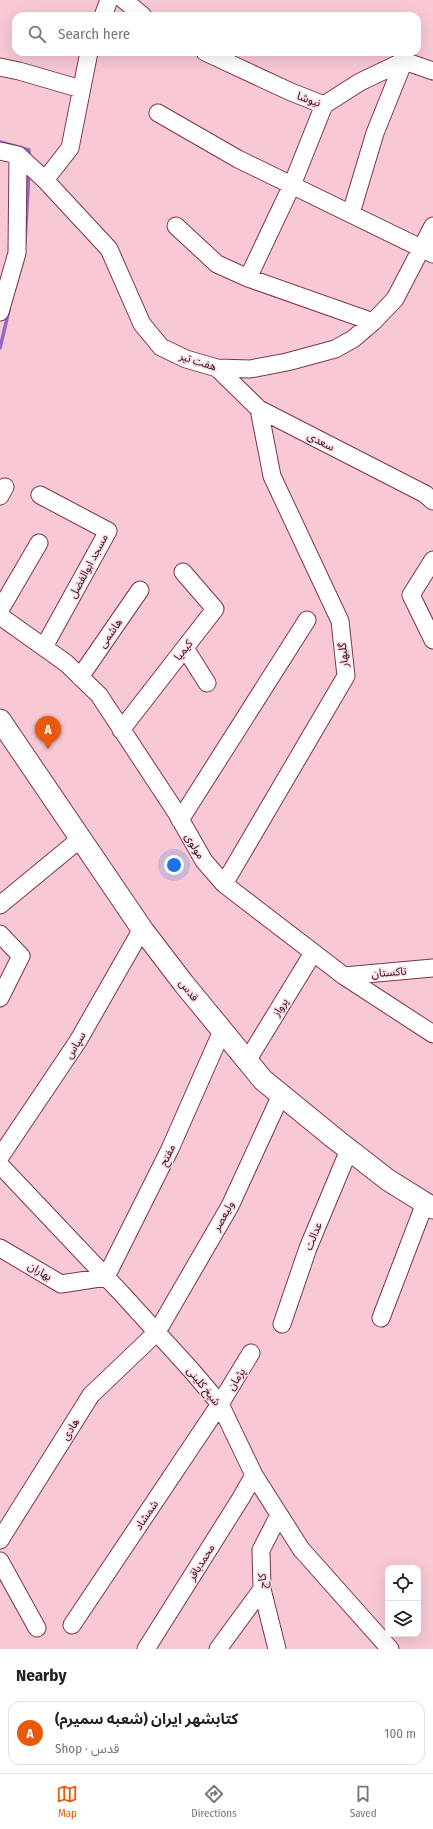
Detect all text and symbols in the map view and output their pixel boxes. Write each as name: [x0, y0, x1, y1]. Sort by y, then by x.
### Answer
search box: [12, 12, 421, 56]
icon: search: [26, 23, 48, 45]
text: Search here: [58, 25, 130, 43]
street label: نیوشا: [295, 89, 322, 110]
street label: هفت تیر: [177, 349, 218, 374]
street label: سعدی: [305, 429, 337, 454]
street label: مسجد ابوالفضل: [66, 532, 111, 601]
street label: هاشمی: [96, 616, 125, 650]
street label: کیمیا: [171, 637, 196, 663]
street label: گلبهار: [336, 642, 351, 669]
pin: A: [35, 716, 61, 749]
street label: مولوی: [182, 831, 207, 862]
your location: [164, 855, 184, 875]
street label: تاکستان: [371, 964, 407, 981]
street label: قدس: [176, 977, 201, 1004]
street label: پرواز: [269, 996, 292, 1020]
street label: سپاس: [62, 1029, 90, 1062]
street label: مفتح: [157, 1142, 179, 1169]
street label: ولیعصر: [209, 1199, 237, 1234]
street label: عدالت: [302, 1220, 325, 1252]
street label: بهاران: [25, 1259, 54, 1284]
street label: شیخ کلینی: [183, 1364, 223, 1409]
street label: پژمان: [225, 1366, 249, 1393]
street label: هادی: [59, 1416, 82, 1443]
street label: شمشاد: [132, 1498, 161, 1533]
street label: محمدباقر: [185, 1541, 218, 1584]
map controls: [385, 1565, 421, 1637]
button: locate: [385, 1565, 421, 1601]
street label: کاج: [255, 1573, 270, 1589]
button: layers: [385, 1601, 421, 1637]
text: Nearby: [16, 1665, 67, 1686]
text: کتابشهر ایران (شعبه سمیرم): [55, 1710, 238, 1728]
text: A: [26, 1726, 34, 1741]
text: 100 m: [384, 1726, 416, 1741]
text: Shop · قدس: [55, 1741, 119, 1756]
tab: Map: [56, 1783, 78, 1820]
tab: Directions: [191, 1783, 237, 1820]
tab: Saved: [350, 1783, 377, 1820]

